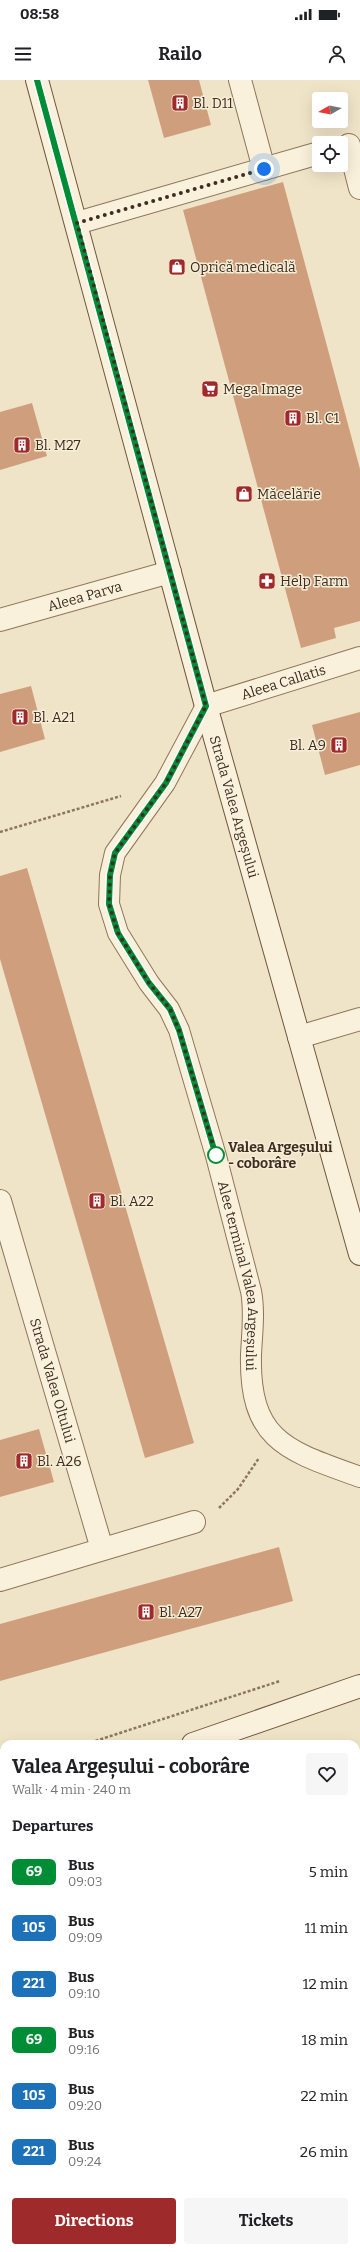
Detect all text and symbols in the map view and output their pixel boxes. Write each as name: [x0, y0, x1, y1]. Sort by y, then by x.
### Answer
text: 08:58: [20, 5, 59, 23]
icon: menu: [12, 43, 34, 65]
text: Railo: [158, 43, 202, 65]
icon: person: [326, 43, 348, 65]
north arrow: [312, 92, 348, 128]
map controls: [312, 92, 348, 172]
building icon: Bl. D11: [170, 93, 190, 113]
place label: Bl. D11: [193, 95, 233, 112]
button: locate: [312, 136, 348, 172]
your location: [254, 159, 274, 179]
shop icon: Oprică medicală: [167, 257, 187, 277]
place label: Oprică medicală: [190, 259, 296, 276]
supermarket icon: Mega Image: [200, 379, 220, 399]
place label: Mega Image: [223, 381, 302, 398]
building icon: Bl. C1: [283, 408, 303, 428]
place label: Bl. C1: [306, 410, 340, 427]
building icon: Bl. M27: [12, 435, 32, 455]
place label: Bl. M27: [35, 437, 81, 454]
shop icon: Măcelărie: [234, 484, 254, 504]
place label: Măcelărie: [257, 486, 321, 503]
pharmacy icon: Help Farm: [257, 571, 277, 591]
place label: Help Farm: [280, 573, 349, 590]
street label: Aleea Parva: [46, 578, 124, 615]
street label: Aleea Callatis: [239, 661, 328, 704]
building icon: Bl. A21: [10, 707, 30, 727]
place label: Bl. A21: [33, 709, 75, 726]
street label: Strada Valea Argeșului: [206, 734, 262, 880]
building icon: Bl. A9: [329, 735, 349, 755]
place label: Bl. A9: [289, 737, 326, 754]
place label: Valea Argeșului - coborâre: [228, 1139, 333, 1172]
marker: Valea Argeșului - coborâre: [207, 1146, 225, 1164]
street label: Alee terminal Valea Argeșului: [214, 1179, 261, 1371]
building icon: Bl. A22: [87, 1191, 107, 1211]
place label: Bl. A22: [110, 1193, 154, 1210]
street label: Strada Valea Oltului: [26, 1316, 78, 1445]
building icon: Bl. A26: [14, 1451, 34, 1471]
place label: Bl. A26: [37, 1453, 81, 1470]
building icon: Bl. A27: [136, 1602, 156, 1622]
place label: Bl. A27: [159, 1604, 202, 1621]
button: heart: [306, 1753, 348, 1795]
text: Valea Argeșului - coborâre: [12, 1755, 250, 1778]
text: Walk · 4 min · 240 m: [12, 1782, 131, 1797]
text: Departures: [12, 1817, 93, 1835]
text: Bus: [68, 1856, 94, 1874]
text: 69: [26, 1863, 42, 1880]
text: 5 min: [309, 1863, 348, 1881]
text: 09:03: [68, 1874, 102, 1889]
text: Bus: [68, 1912, 94, 1930]
text: 105: [23, 1919, 45, 1936]
text: 11 min: [305, 1919, 348, 1937]
text: 09:09: [68, 1930, 103, 1945]
text: Bus: [68, 1968, 94, 1986]
text: 221: [23, 1975, 45, 1992]
text: 12 min: [302, 1975, 348, 1993]
text: 09:10: [68, 1986, 100, 2001]
text: Bus: [68, 2024, 94, 2042]
text: 69: [26, 2031, 42, 2048]
text: 18 min: [302, 2031, 348, 2049]
text: 09:16: [68, 2042, 100, 2057]
text: Bus: [68, 2080, 94, 2098]
text: 105: [23, 2087, 45, 2104]
text: 22 min: [300, 2087, 348, 2105]
text: 09:20: [68, 2098, 102, 2113]
text: Bus: [68, 2136, 94, 2154]
text: 221: [23, 2143, 45, 2160]
text: 26 min: [300, 2143, 348, 2161]
text: 09:24: [68, 2154, 101, 2169]
button: Directions: [12, 2198, 176, 2244]
button: Tickets: [184, 2198, 348, 2244]

